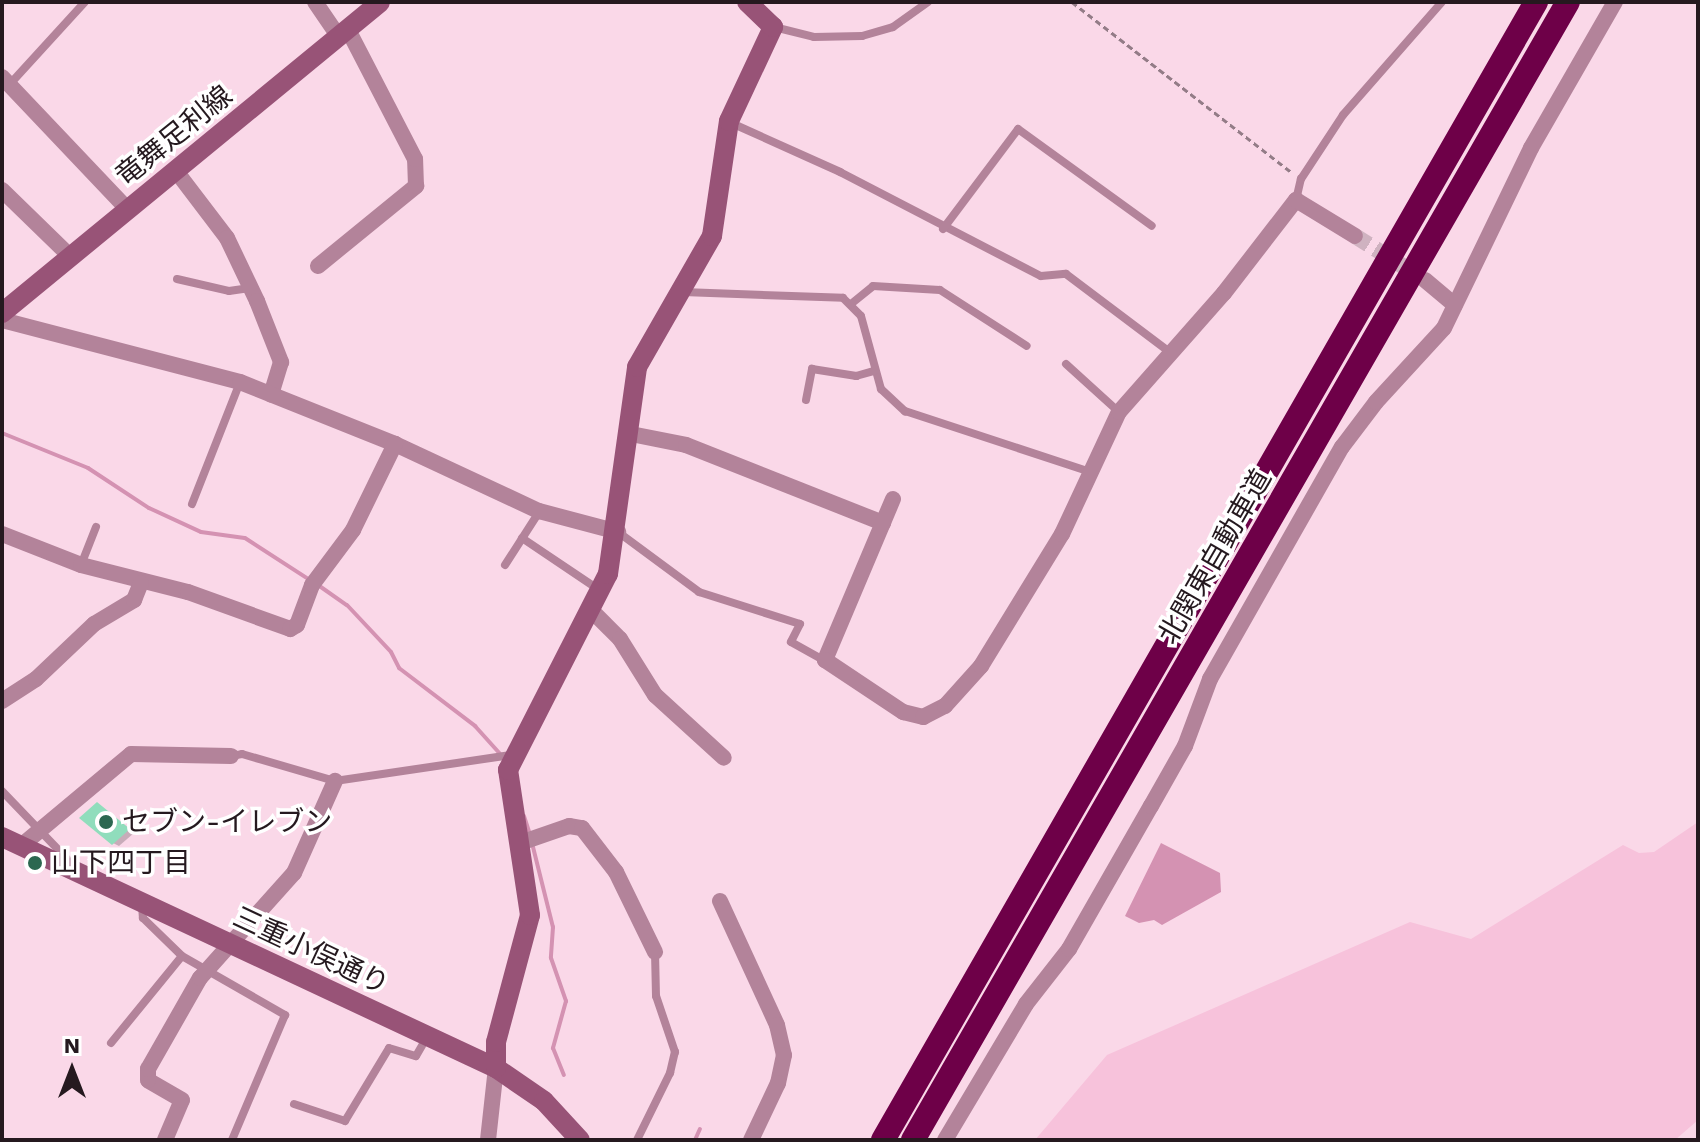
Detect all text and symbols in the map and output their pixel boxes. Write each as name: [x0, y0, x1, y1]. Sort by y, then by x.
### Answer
street label: 竜舞足利線: [109, 79, 239, 193]
street label: 北関東自動車道: [1151, 464, 1279, 650]
place label: セブン-イレブン: [122, 805, 332, 839]
marker: セブン-イレブン: [97, 813, 115, 831]
place label: 山下四丁目: [51, 846, 191, 880]
marker: 山下四丁目: [26, 854, 44, 872]
street label: 三重小俣通り: [228, 900, 394, 1002]
north arrow: [32, 1030, 112, 1110]
text: N: [64, 1033, 80, 1058]

